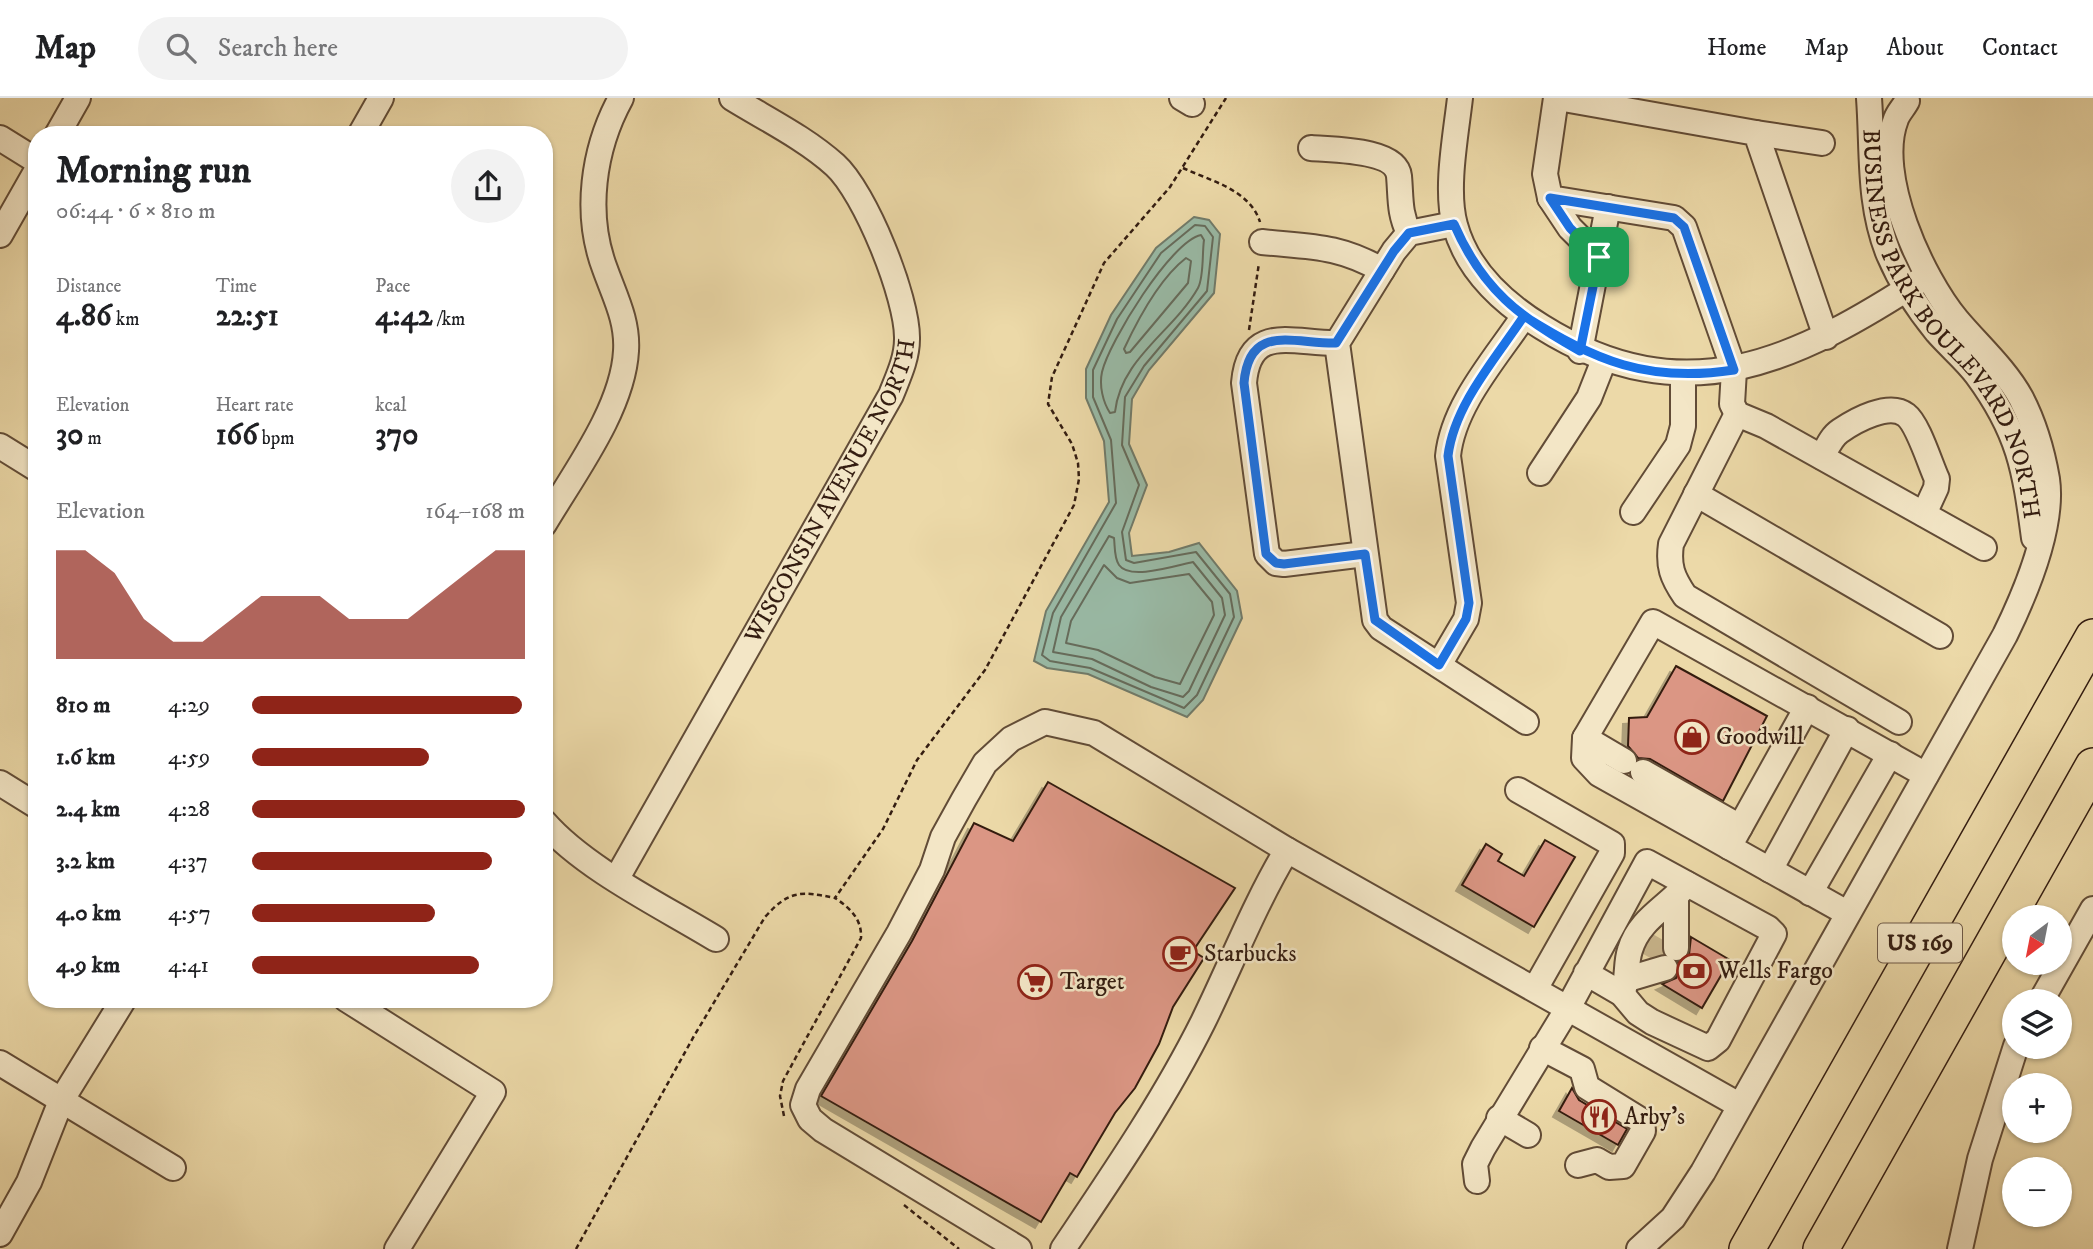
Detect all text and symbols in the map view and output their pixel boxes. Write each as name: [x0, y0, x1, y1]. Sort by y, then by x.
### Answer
search box: [138, 17, 628, 80]
text: Map: [35, 28, 96, 69]
icon: search: [162, 29, 200, 67]
text: Search here: [218, 32, 338, 65]
text: Home: [1707, 33, 1766, 63]
text: Map: [1804, 33, 1849, 63]
text: About: [1887, 33, 1944, 63]
text: Contact: [1982, 33, 2058, 63]
street label: BUSINESS PARK BOULEVARD NORTH: [1856, 129, 2046, 521]
text: Morning run: [56, 147, 251, 195]
button: share: [451, 149, 525, 223]
text: 06:44 · 6 × 810 m: [56, 197, 215, 226]
pin: [1569, 227, 1629, 287]
icon: arrive: [1580, 238, 1618, 276]
text: Distance: [56, 275, 121, 298]
text: Time: [216, 275, 257, 298]
text: Pace: [375, 275, 410, 298]
text: 4.86: [56, 298, 112, 335]
text: 22:51: [216, 298, 279, 335]
text: 4:42: [375, 298, 432, 335]
text: km: [112, 308, 140, 331]
text: /km: [432, 308, 465, 331]
street label: WISCONSIN AVENUE NORTH: [738, 337, 923, 650]
text: Elevation: [56, 394, 130, 417]
text: Heart rate: [216, 394, 294, 417]
text: kcal: [375, 394, 407, 417]
text: 30: [56, 417, 83, 454]
text: 166: [216, 417, 258, 454]
text: 370: [375, 417, 418, 454]
text: m: [83, 427, 102, 450]
text: bpm: [258, 427, 295, 450]
text: Elevation: [56, 497, 145, 526]
text: 164–168 m: [425, 497, 525, 526]
text: 810 m: [56, 691, 110, 720]
text: 4:29: [168, 691, 210, 720]
shop icon: Goodwill: [1673, 718, 1711, 756]
place label: Goodwill: [1716, 722, 1805, 752]
text: 1.6 km: [56, 743, 115, 772]
text: 4:59: [168, 743, 210, 772]
text: 2.4 km: [56, 795, 120, 824]
text: 4:28: [168, 795, 210, 824]
text: 3.2 km: [56, 847, 115, 876]
text: 4:37: [168, 847, 208, 876]
text: 4.0 km: [56, 899, 121, 928]
text: 4:57: [168, 899, 211, 928]
north arrow: [2002, 905, 2072, 975]
map controls: [2002, 905, 2072, 1227]
road number: US 169: [1878, 923, 1962, 962]
cafe icon: Starbucks: [1161, 935, 1199, 973]
place label: Starbucks: [1204, 939, 1296, 969]
text: 4.9 km: [56, 951, 120, 980]
text: 4:41: [168, 951, 209, 980]
bank icon: Wells Fargo: [1675, 952, 1713, 990]
place label: Wells Fargo: [1717, 956, 1833, 986]
supermarket icon: Target: [1016, 963, 1054, 1001]
place label: Target: [1060, 967, 1125, 997]
button: layers: [2002, 989, 2072, 1059]
button: +: [2002, 1073, 2072, 1143]
restaurant icon: Arby's: [1580, 1098, 1618, 1136]
place label: Arby's: [1624, 1102, 1685, 1132]
button: −: [2002, 1157, 2072, 1227]

